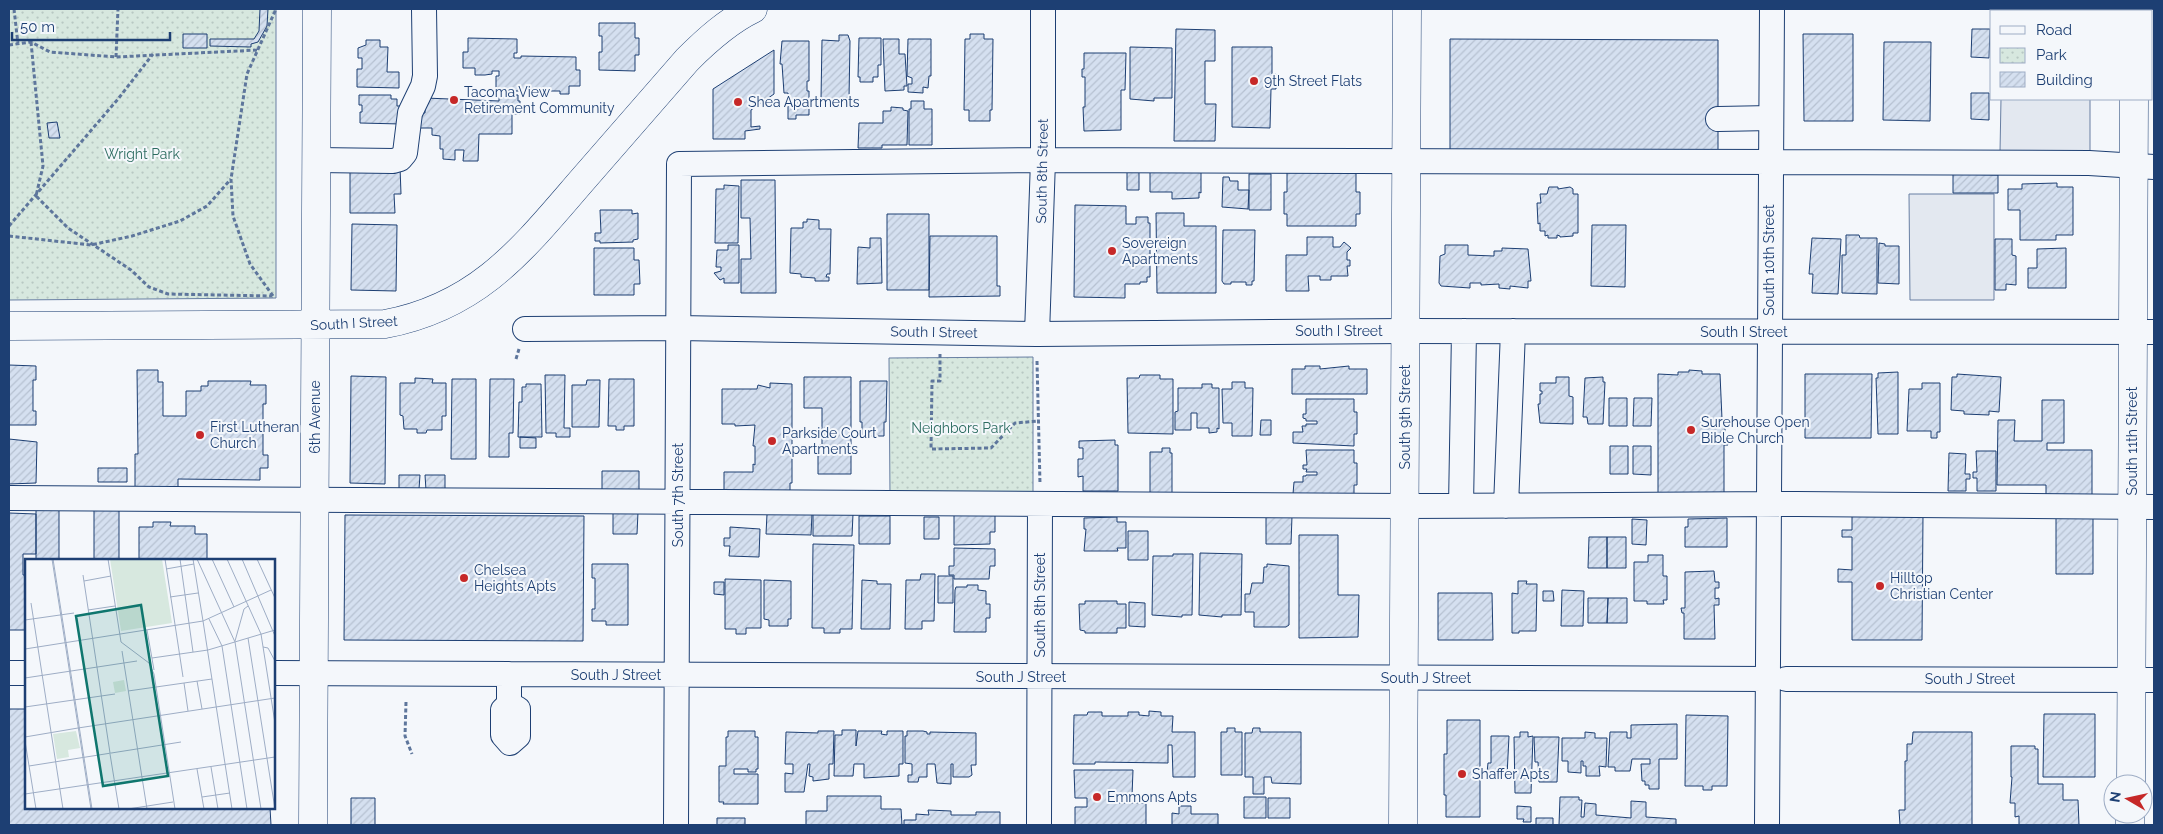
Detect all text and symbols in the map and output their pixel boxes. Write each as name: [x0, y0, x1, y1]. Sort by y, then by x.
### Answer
scale bar: [12, 10, 170, 42]
legend: [1990, 10, 2153, 100]
text: 50 m: [20, 18, 55, 36]
text: Road: [2036, 21, 2072, 39]
text: Park: [2036, 46, 2067, 64]
text: Building: [2036, 71, 2093, 89]
place label: 9th Street Flats: [1264, 73, 1362, 89]
marker: 9th Street Flats: [1248, 75, 1260, 87]
place label: Tacoma View Retirement Community: [464, 84, 615, 116]
marker: Tacoma View Retirement Community: [448, 94, 460, 106]
place label: Shea Apartments: [748, 94, 860, 110]
marker: Shea Apartments: [732, 96, 744, 108]
street label: South 8th Street: [1033, 118, 1051, 224]
park label: Wright Park: [104, 146, 180, 162]
street label: South 10th Street: [1761, 204, 1777, 316]
place label: Sovereign Apartments: [1122, 235, 1198, 267]
marker: Sovereign Apartments: [1106, 245, 1118, 257]
street label: South I Street: [310, 313, 398, 333]
street label: South I Street: [890, 323, 978, 341]
street label: South I Street: [1295, 323, 1383, 339]
street label: South I Street: [1700, 324, 1788, 340]
street label: South 9th Street: [1397, 364, 1413, 470]
street label: 6th Avenue: [307, 380, 323, 454]
street label: South 11th Street: [2124, 386, 2140, 495]
place label: Surehouse Open Bible Church: [1701, 414, 1810, 446]
place label: First Lutheran Church: [210, 419, 299, 451]
park label: Neighbors Park: [911, 420, 1011, 436]
marker: Surehouse Open Bible Church: [1685, 424, 1697, 436]
place label: Parkside Court Apartments: [782, 425, 877, 457]
marker: First Lutheran Church: [194, 429, 206, 441]
marker: Parkside Court Apartments: [766, 435, 778, 447]
street label: South 7th Street: [670, 443, 686, 547]
street label: South 8th Street: [1032, 552, 1048, 658]
inset map: [25, 559, 275, 809]
place label: Chelsea Heights Apts: [474, 562, 557, 594]
place label: Hilltop Christian Center: [1890, 570, 1993, 602]
marker: Chelsea Heights Apts: [458, 572, 470, 584]
marker: Hilltop Christian Center: [1874, 580, 1886, 592]
street label: South J Street: [571, 667, 661, 683]
street label: South J Street: [976, 669, 1066, 685]
street label: South J Street: [1381, 670, 1471, 686]
street label: South J Street: [1925, 671, 2015, 687]
place label: Shaffer Apts: [1472, 766, 1550, 782]
marker: Shaffer Apts: [1456, 768, 1468, 780]
north arrow: [2103, 774, 2153, 824]
place label: Emmons Apts: [1107, 789, 1197, 805]
text: N: [2106, 790, 2124, 803]
marker: Emmons Apts: [1091, 791, 1103, 803]

